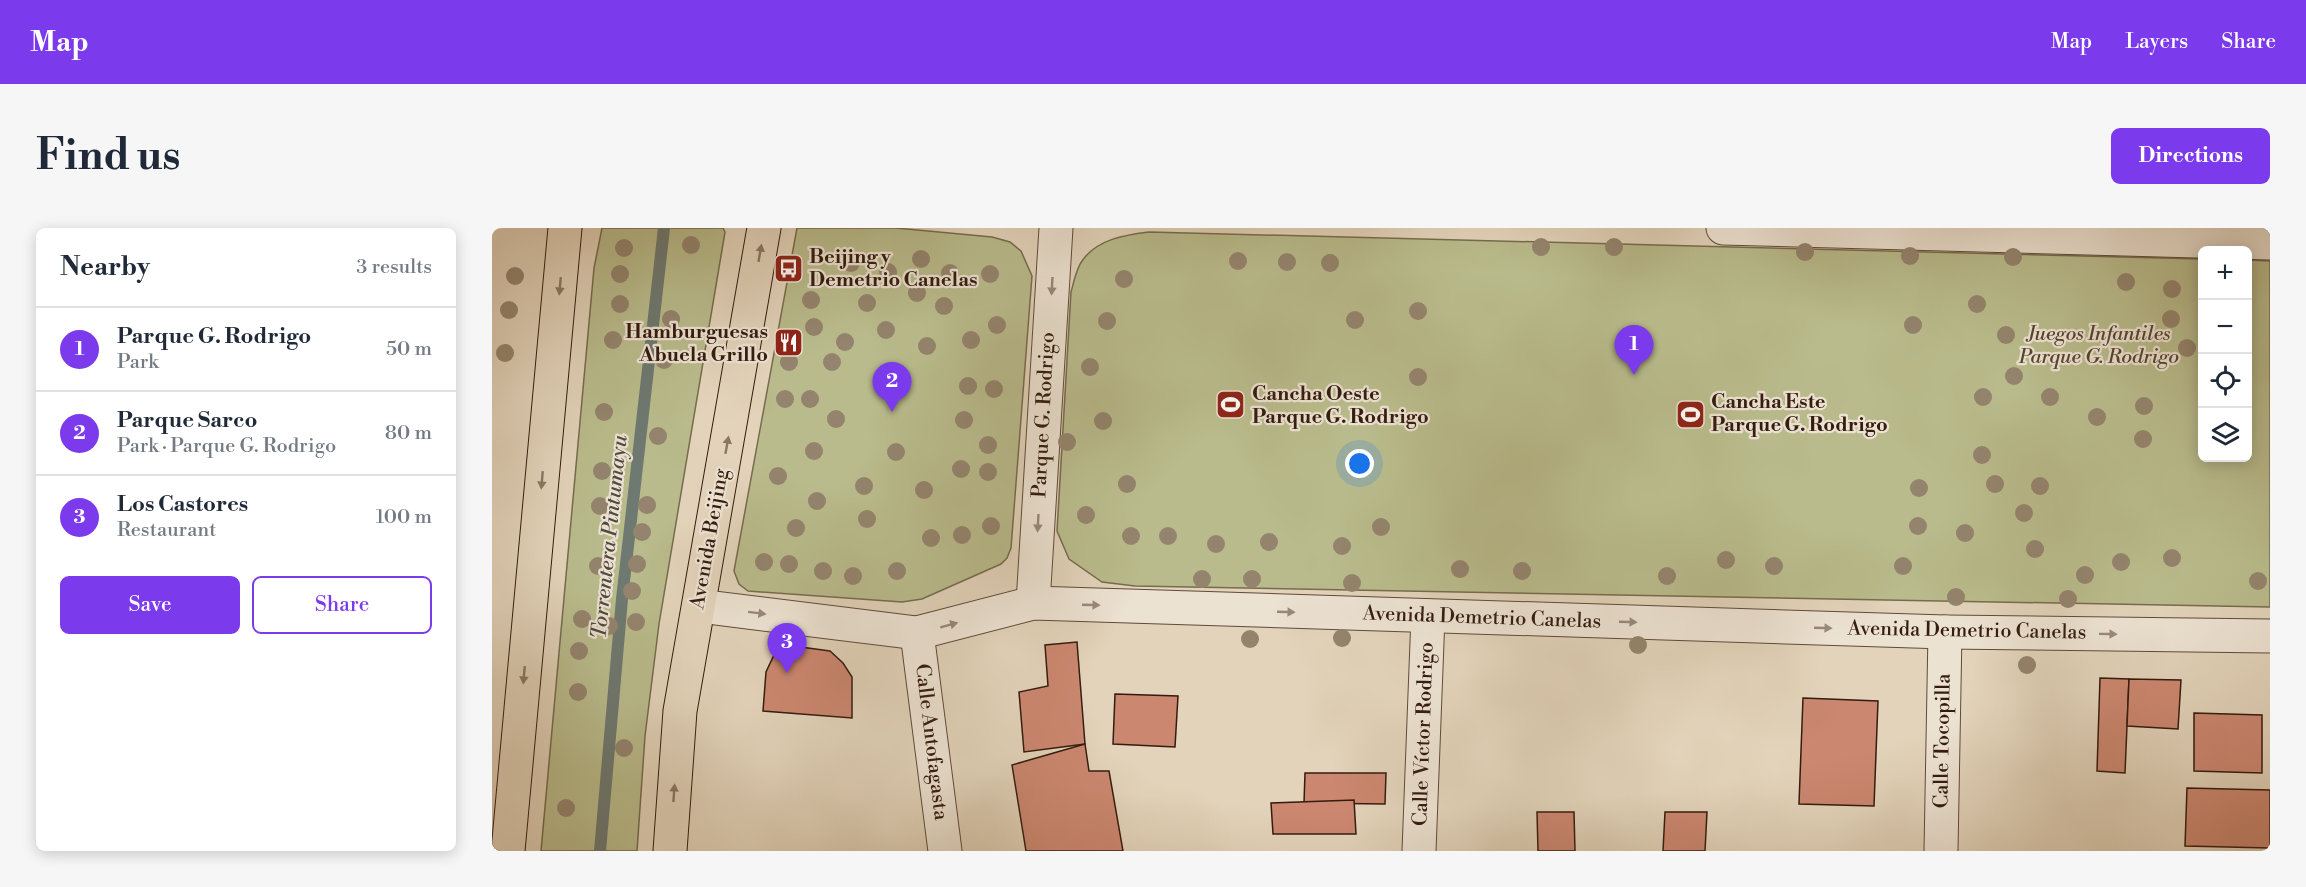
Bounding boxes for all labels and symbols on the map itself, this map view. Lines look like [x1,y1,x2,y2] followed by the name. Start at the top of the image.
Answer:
[755,243,764,262] one-way arrow
[809,245,978,293] place label: Beijing y Demetrio Canelas
[772,253,804,285] bus stop icon: Beijing y Demetrio Canelas
[555,277,565,296] one-way arrow
[1048,277,1057,296] one-way arrow
[625,320,768,368] place label: Hamburguesas Abuela Grillo
[2018,322,2179,370] park label: Juegos Infantiles Parque G. Rodrigo
[1614,326,1654,375] pin: 1
[773,327,805,359] restaurant icon: Hamburguesas Abuela Grillo
[1027,331,1061,499] street label: Parque G. Rodrigo
[872,362,912,412] pin: 2
[1252,382,1429,430] place label: Cancha Oeste Parque G. Rodrigo
[1215,389,1247,421] sports icon: Cancha Oeste Parque G. Rodrigo
[1711,390,1888,438] place label: Cancha Este Parque G. Rodrigo
[1674,398,1706,430] sports icon: Cancha Este Parque G. Rodrigo
[586,434,634,640] water label: Torrentera Pintumayu
[723,436,732,455] one-way arrow
[1345,449,1374,478] your location
[685,466,735,612] street label: Avenida Beijing
[537,471,547,490] one-way arrow
[1033,513,1042,532] one-way arrow
[1082,600,1101,609] one-way arrow
[1361,601,1602,635] street label: Avenida Demetrio Canelas
[1277,607,1296,616] one-way arrow
[747,608,766,618] one-way arrow
[1846,616,2087,646] street label: Avenida Demetrio Canelas
[1619,618,1638,627] one-way arrow
[940,619,959,629] one-way arrow
[1814,623,1833,633] one-way arrow
[768,624,806,673] pin: 3
[2099,629,2118,639] one-way arrow
[1408,642,1440,826] street label: Calle Víctor Rodrigo
[909,662,953,823] street label: Calle Antofagasta
[519,665,529,684] one-way arrow
[1929,672,1957,809] street label: Calle Tocopilla
[669,783,679,802] one-way arrow

